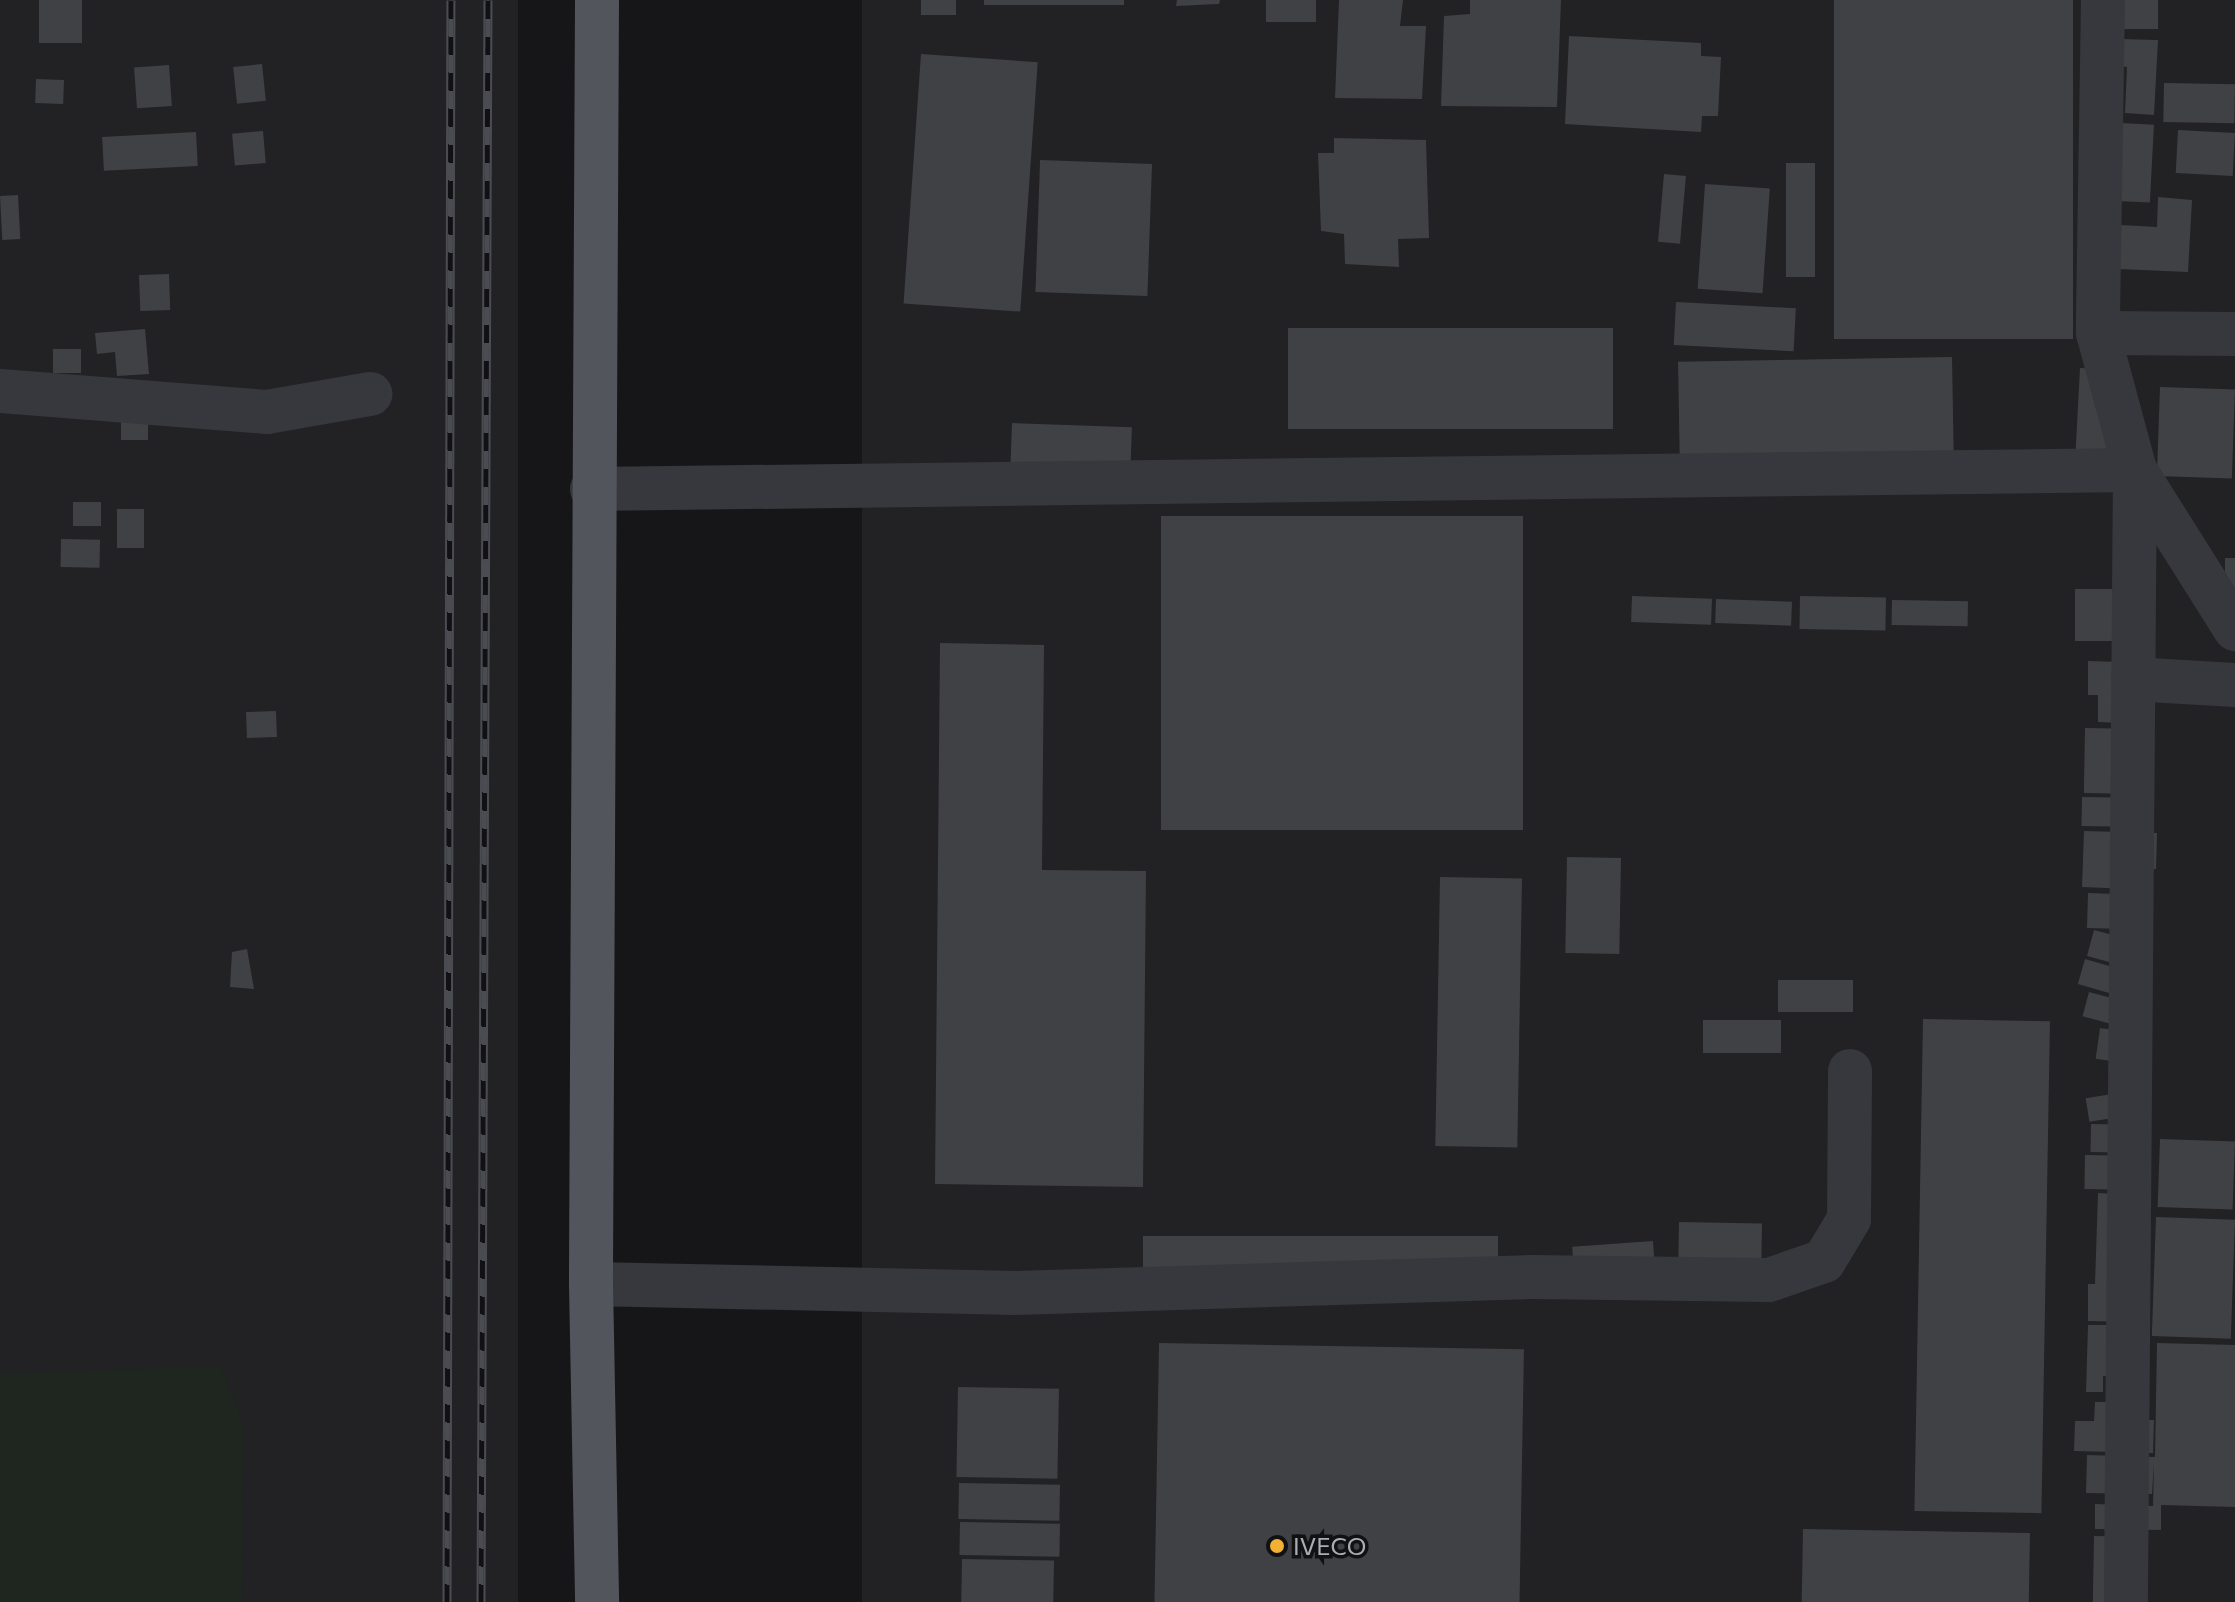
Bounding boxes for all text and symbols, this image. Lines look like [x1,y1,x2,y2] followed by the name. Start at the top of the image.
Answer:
[1293,1532,1366,1560] place label: IVECO
[1268,1537,1286,1555] marker: IVECO

